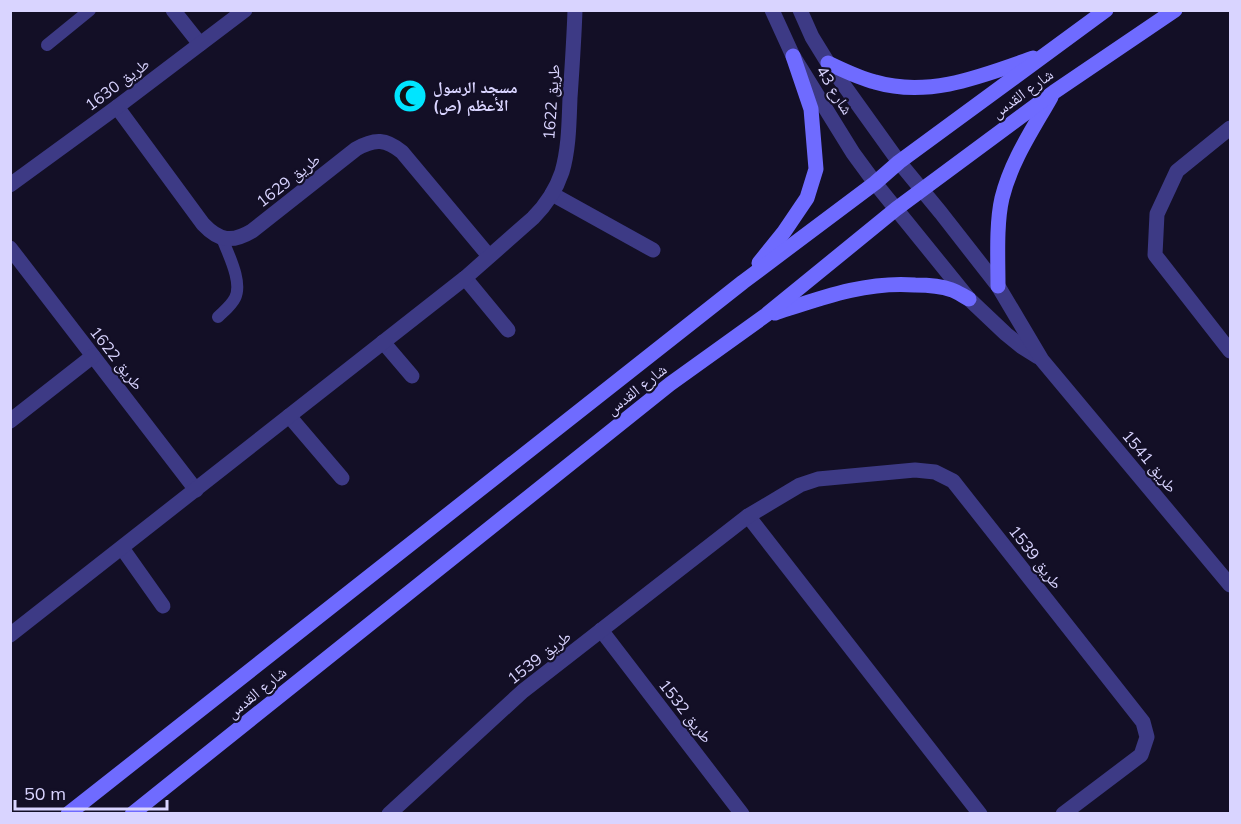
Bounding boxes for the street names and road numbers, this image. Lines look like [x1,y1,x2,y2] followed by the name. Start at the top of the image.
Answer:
[81,53,154,115] street label: طريق 1630
[811,62,858,119] street label: شارع 43
[538,64,565,140] street label: طريق 1622
[987,64,1058,123] street label: شارع القدس
[252,149,324,212] street label: طريق 1629
[85,322,148,394] street label: طريق 1622
[602,359,671,420] street label: شارع القدس
[1117,426,1182,497] street label: طريق 1541
[1004,521,1067,593] street label: طريق 1539
[503,626,575,689] street label: طريق 1539
[222,662,291,723] street label: شارع القدس
[654,675,717,747] street label: طريق 1532

